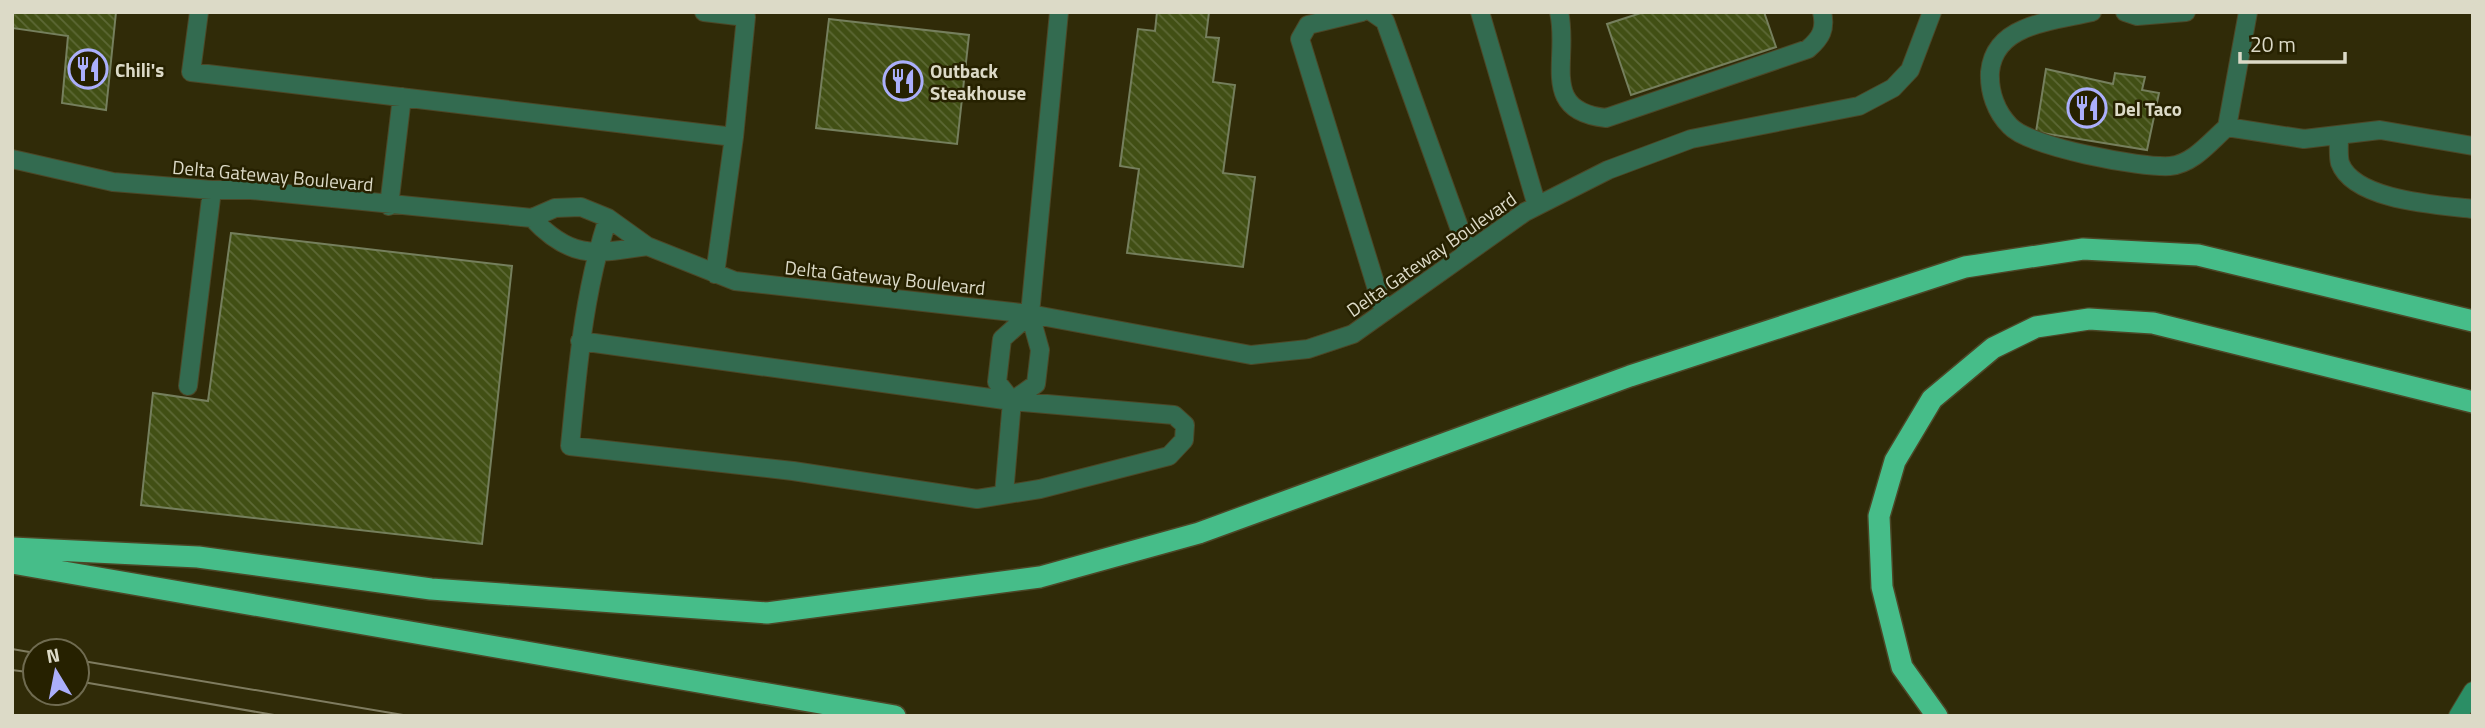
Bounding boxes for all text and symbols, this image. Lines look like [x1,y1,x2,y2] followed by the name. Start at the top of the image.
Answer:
[2240,21,2345,65] scale bar
[2250,28,2296,60] text: 20 m
[67,48,109,90] restaurant icon: Chili's
[115,55,164,84] place label: Chili's
[930,56,1026,107] place label: Outback Steakhouse
[882,60,924,102] restaurant icon: Outback Steakhouse
[2066,87,2108,129] restaurant icon: Del Taco
[2114,94,2182,123] place label: Del Taco
[171,152,375,198] street label: Delta Gateway Boulevard
[1340,184,1522,324] street label: Delta Gateway Boulevard
[783,252,987,302] street label: Delta Gateway Boulevard
[21,637,91,707] north arrow
[44,639,62,670] text: N

